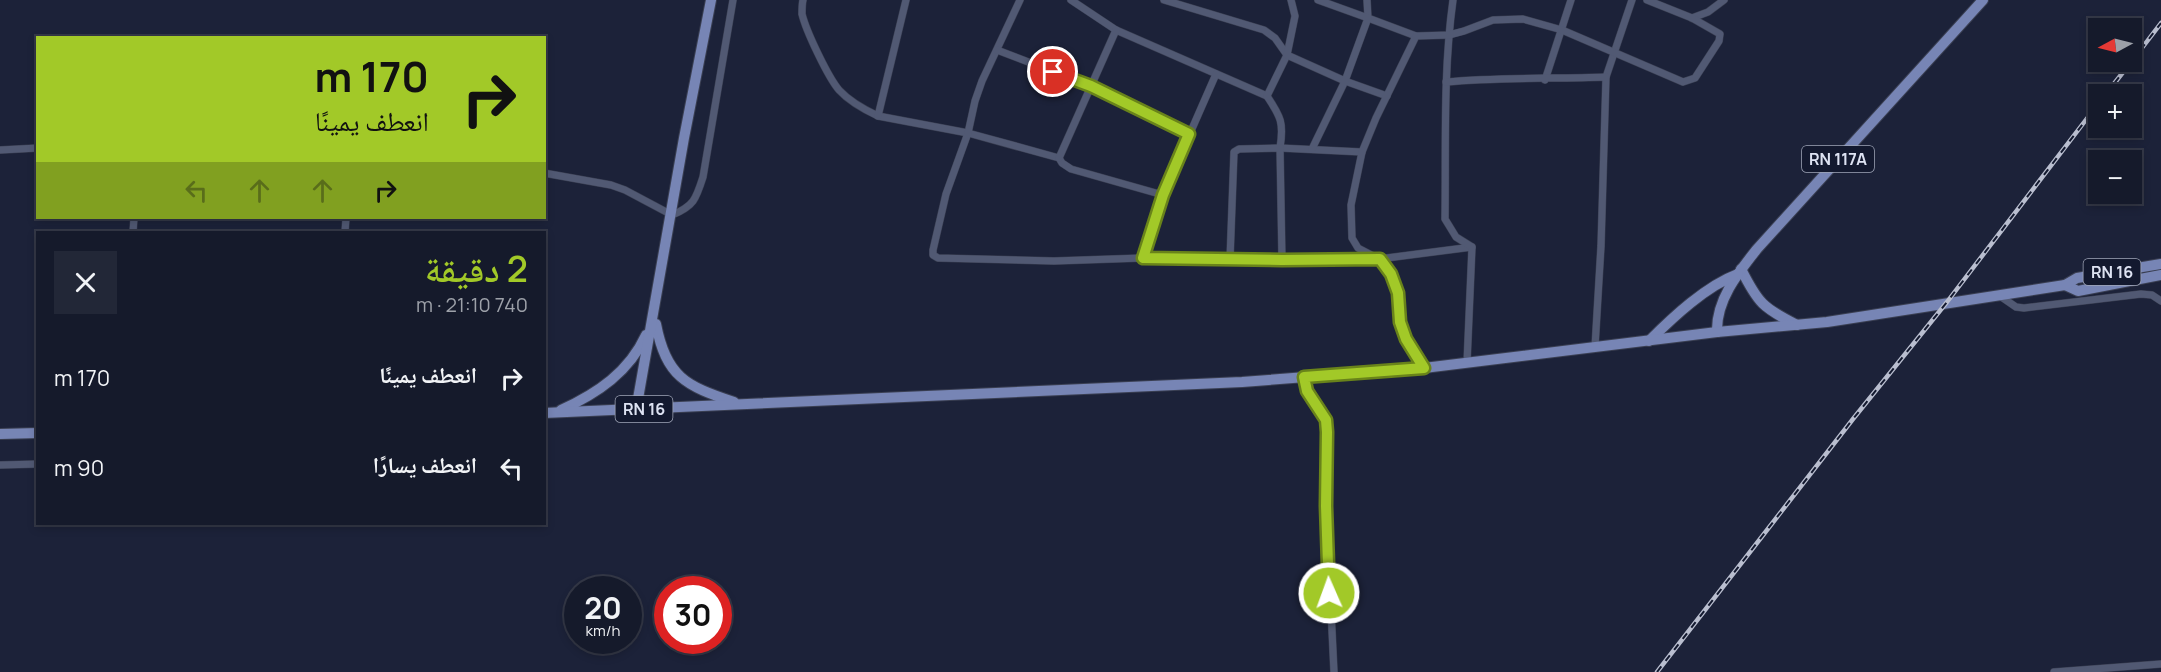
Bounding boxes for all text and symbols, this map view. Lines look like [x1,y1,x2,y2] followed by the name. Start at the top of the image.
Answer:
[2088,18,2142,72] north arrow
[2088,18,2142,204] map controls
[1027,46,1078,97] pin
[314,47,429,105] text: 170 m
[1036,55,1069,88] icon: arrive
[450,60,528,138] icon: right
[2088,84,2142,138] button: +
[315,102,429,139] text: انعطف يمينًا
[1802,146,1874,172] road number: RN 117A
[2088,150,2142,204] button: −
[180,174,213,207] icon: left
[243,174,276,207] icon: ahead
[306,174,339,207] icon: ahead
[369,174,402,207] icon: right
[425,244,528,293] text: 2 دقيقة
[54,251,117,314] button: close
[2084,259,2140,285] road number: RN 16
[416,291,528,318] text: 740 m · 21:10
[379,360,477,390] text: انعطف يمينًا
[495,362,528,395] icon: right
[54,363,110,393] text: 170 m
[616,396,672,422] road number: RN 16
[373,450,477,480] text: انعطف يسارًا
[495,452,528,485] icon: left
[54,453,104,483] text: 90 m
[1297,561,1361,625] position arrow
[654,576,732,654] speed limit sign: 30
[584,587,622,628] text: 20
[586,620,620,641] text: km/h

